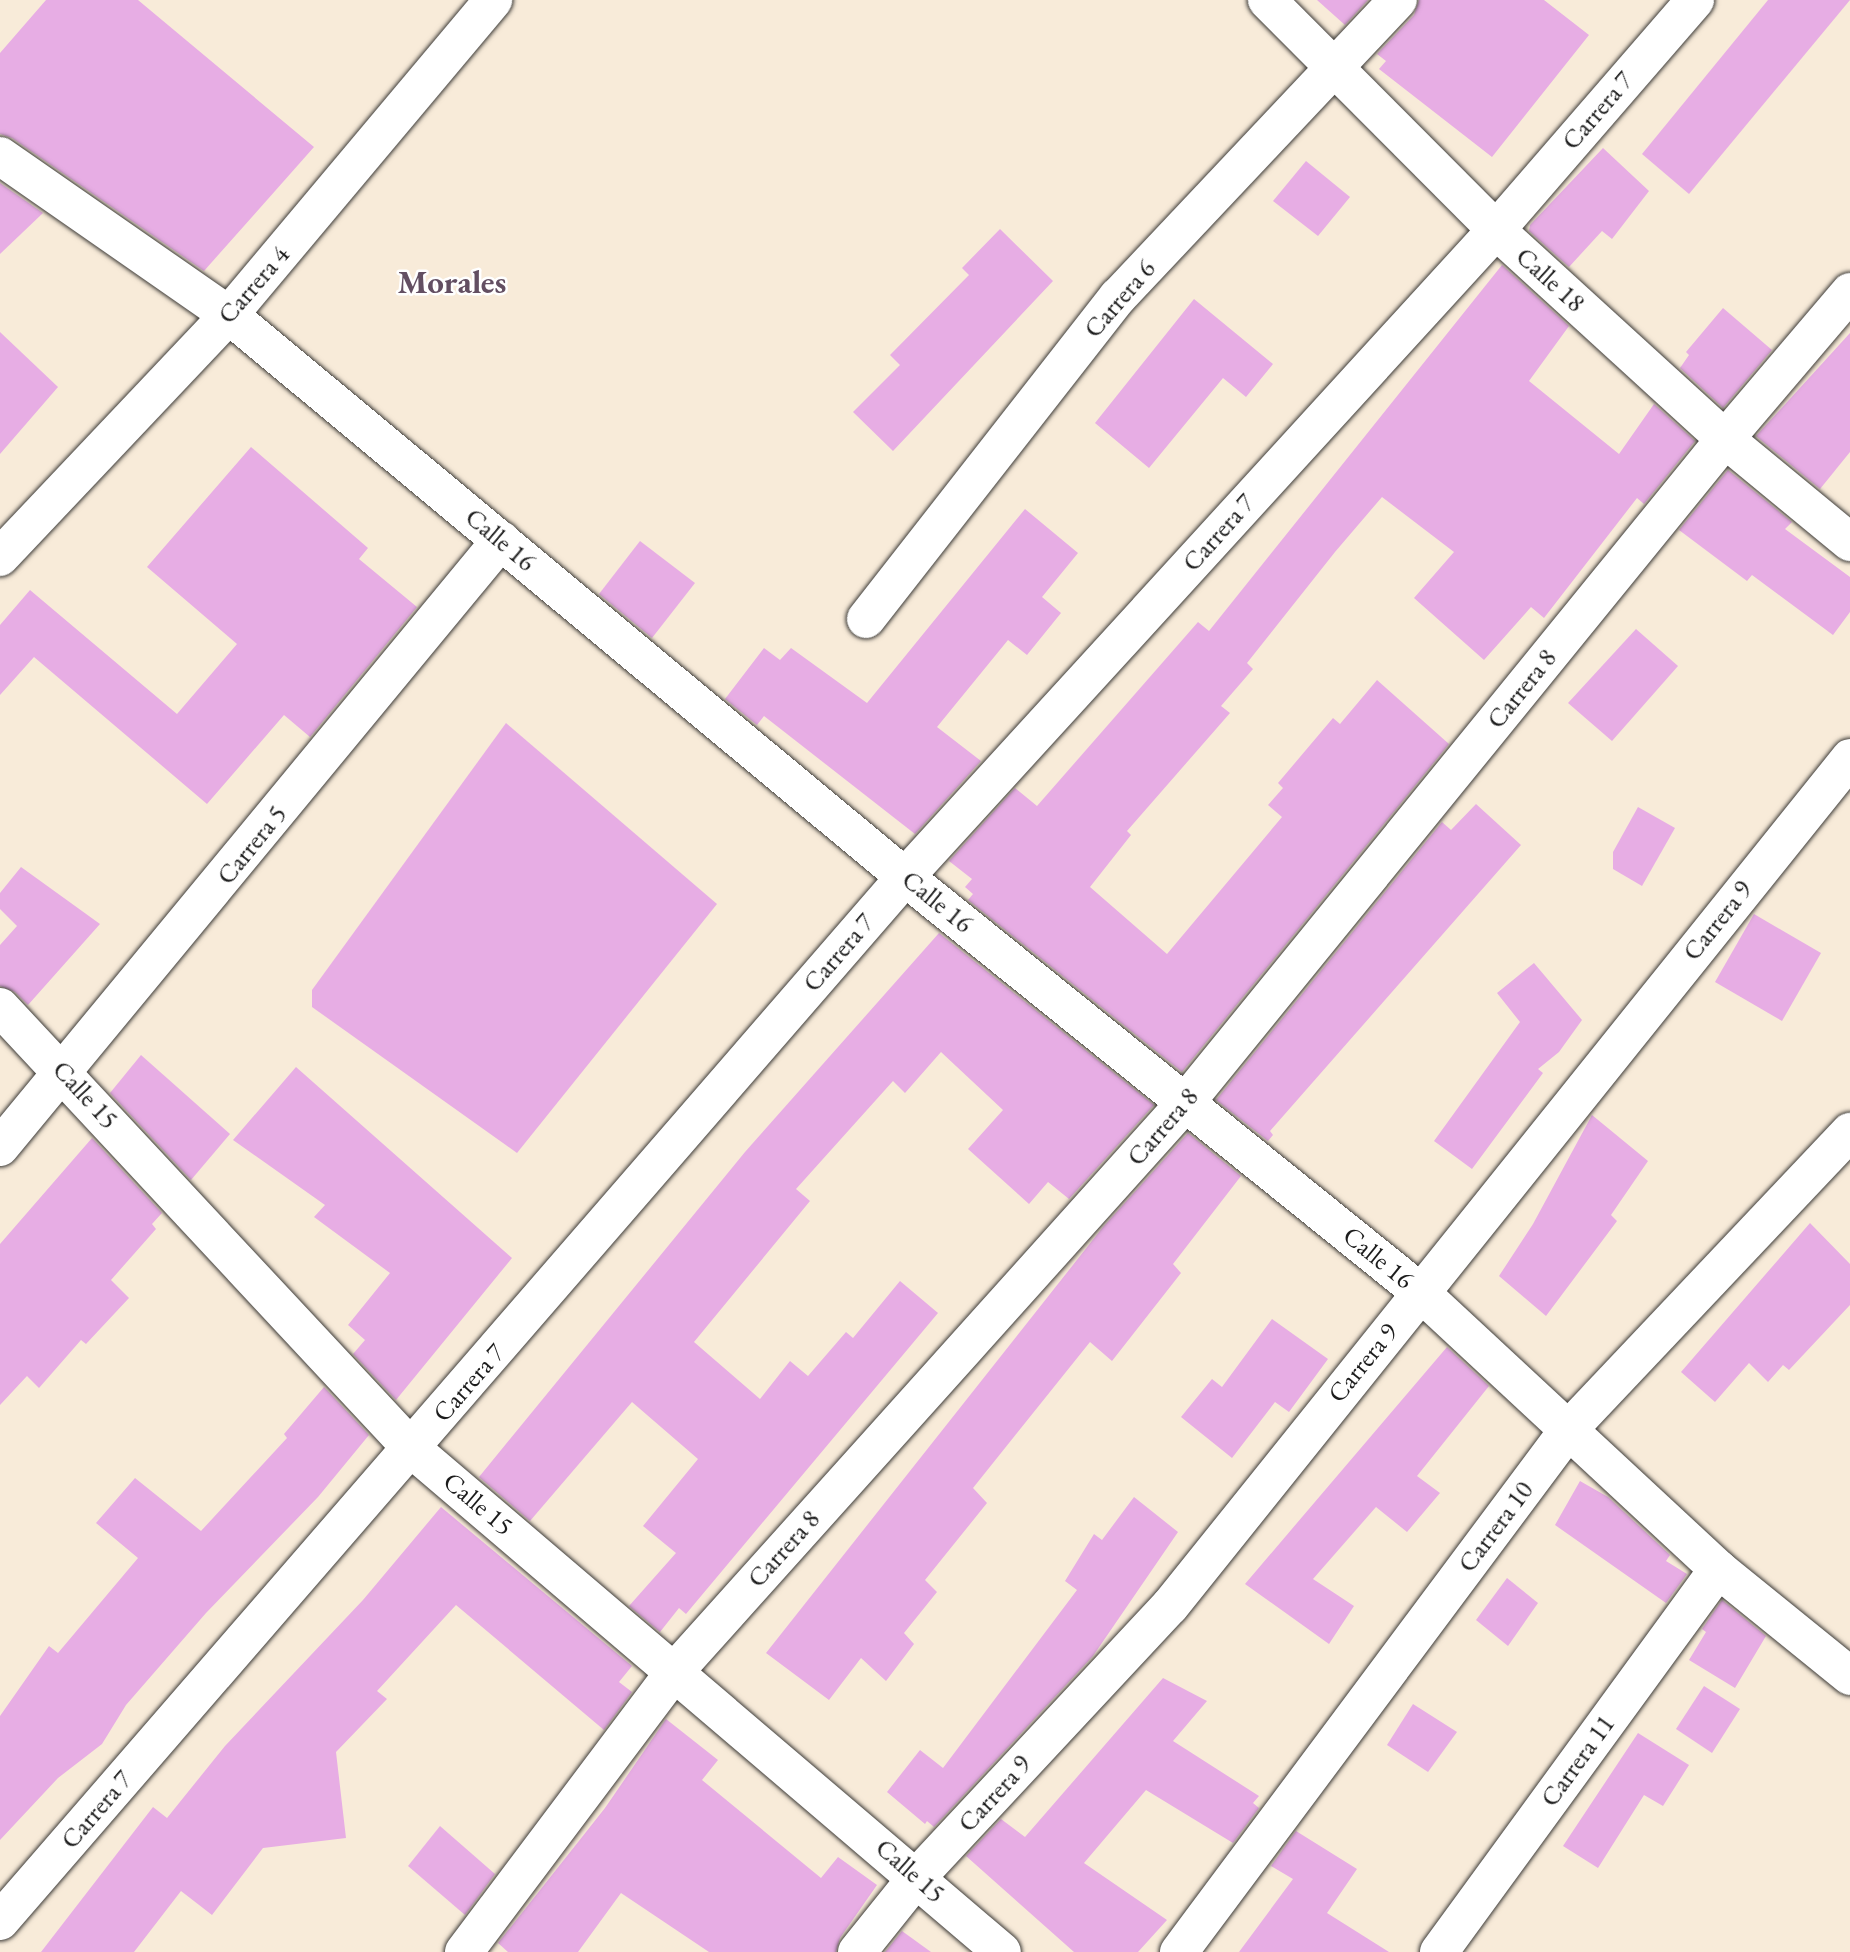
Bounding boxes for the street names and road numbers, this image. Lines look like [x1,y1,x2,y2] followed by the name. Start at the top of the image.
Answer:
[1556,66,1640,156] street label: Carrera 7
[212,240,296,330] street label: Carrera 4
[1509,241,1591,319] street label: Calle 18
[1078,254,1162,344] street label: Carrera 6
[1176,488,1262,578] street label: Carrera 7
[459,502,541,578] street label: Calle 16
[1481,643,1563,735] street label: Carrera 8
[211,799,293,891] street label: Carrera 5
[895,864,979,940] street label: Calle 16
[1677,875,1759,967] street label: Carrera 9
[797,908,881,998] street label: Carrera 7
[46,1055,124,1135] street label: Calle 15
[1121,1082,1205,1172] street label: Carrera 8
[1336,1220,1420,1296] street label: Calle 16
[1322,1317,1404,1409] street label: Carrera 9
[427,1338,511,1428] street label: Carrera 7
[437,1466,519,1542] street label: Calle 15
[1452,1475,1540,1579] street label: Carrera 10
[741,1504,827,1594] street label: Carrera 8
[1534,1709,1622,1813] street label: Carrera 11
[952,1749,1038,1839] street label: Carrera 9
[55,1765,139,1855] street label: Carrera 7
[869,1832,951,1910] street label: Calle 15

